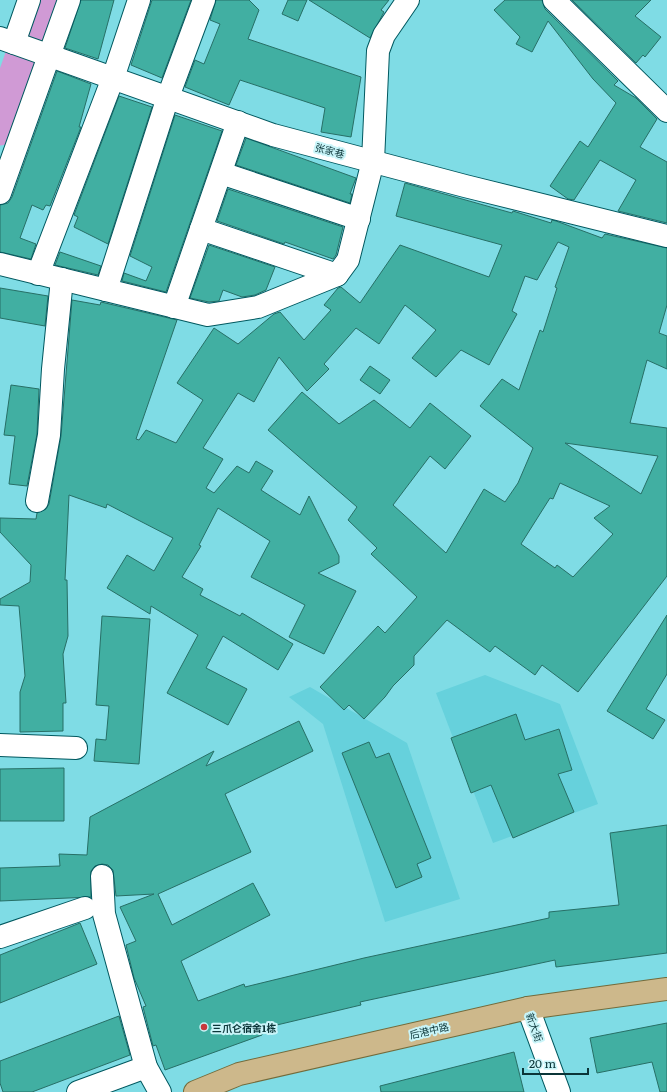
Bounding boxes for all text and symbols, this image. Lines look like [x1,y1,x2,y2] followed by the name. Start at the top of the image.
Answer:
[314,139,346,161] street label: 张家巷
[523,1010,547,1044] street label: 新大街
[408,1018,450,1042] street label: 后港中路
[212,1020,276,1035] place label: 三爪仑宿舍1栋
[199,1022,209,1032] marker: 三爪仑宿舍1栋
[523,1050,588,1076] scale bar
[529,1054,556,1072] text: 20 m

